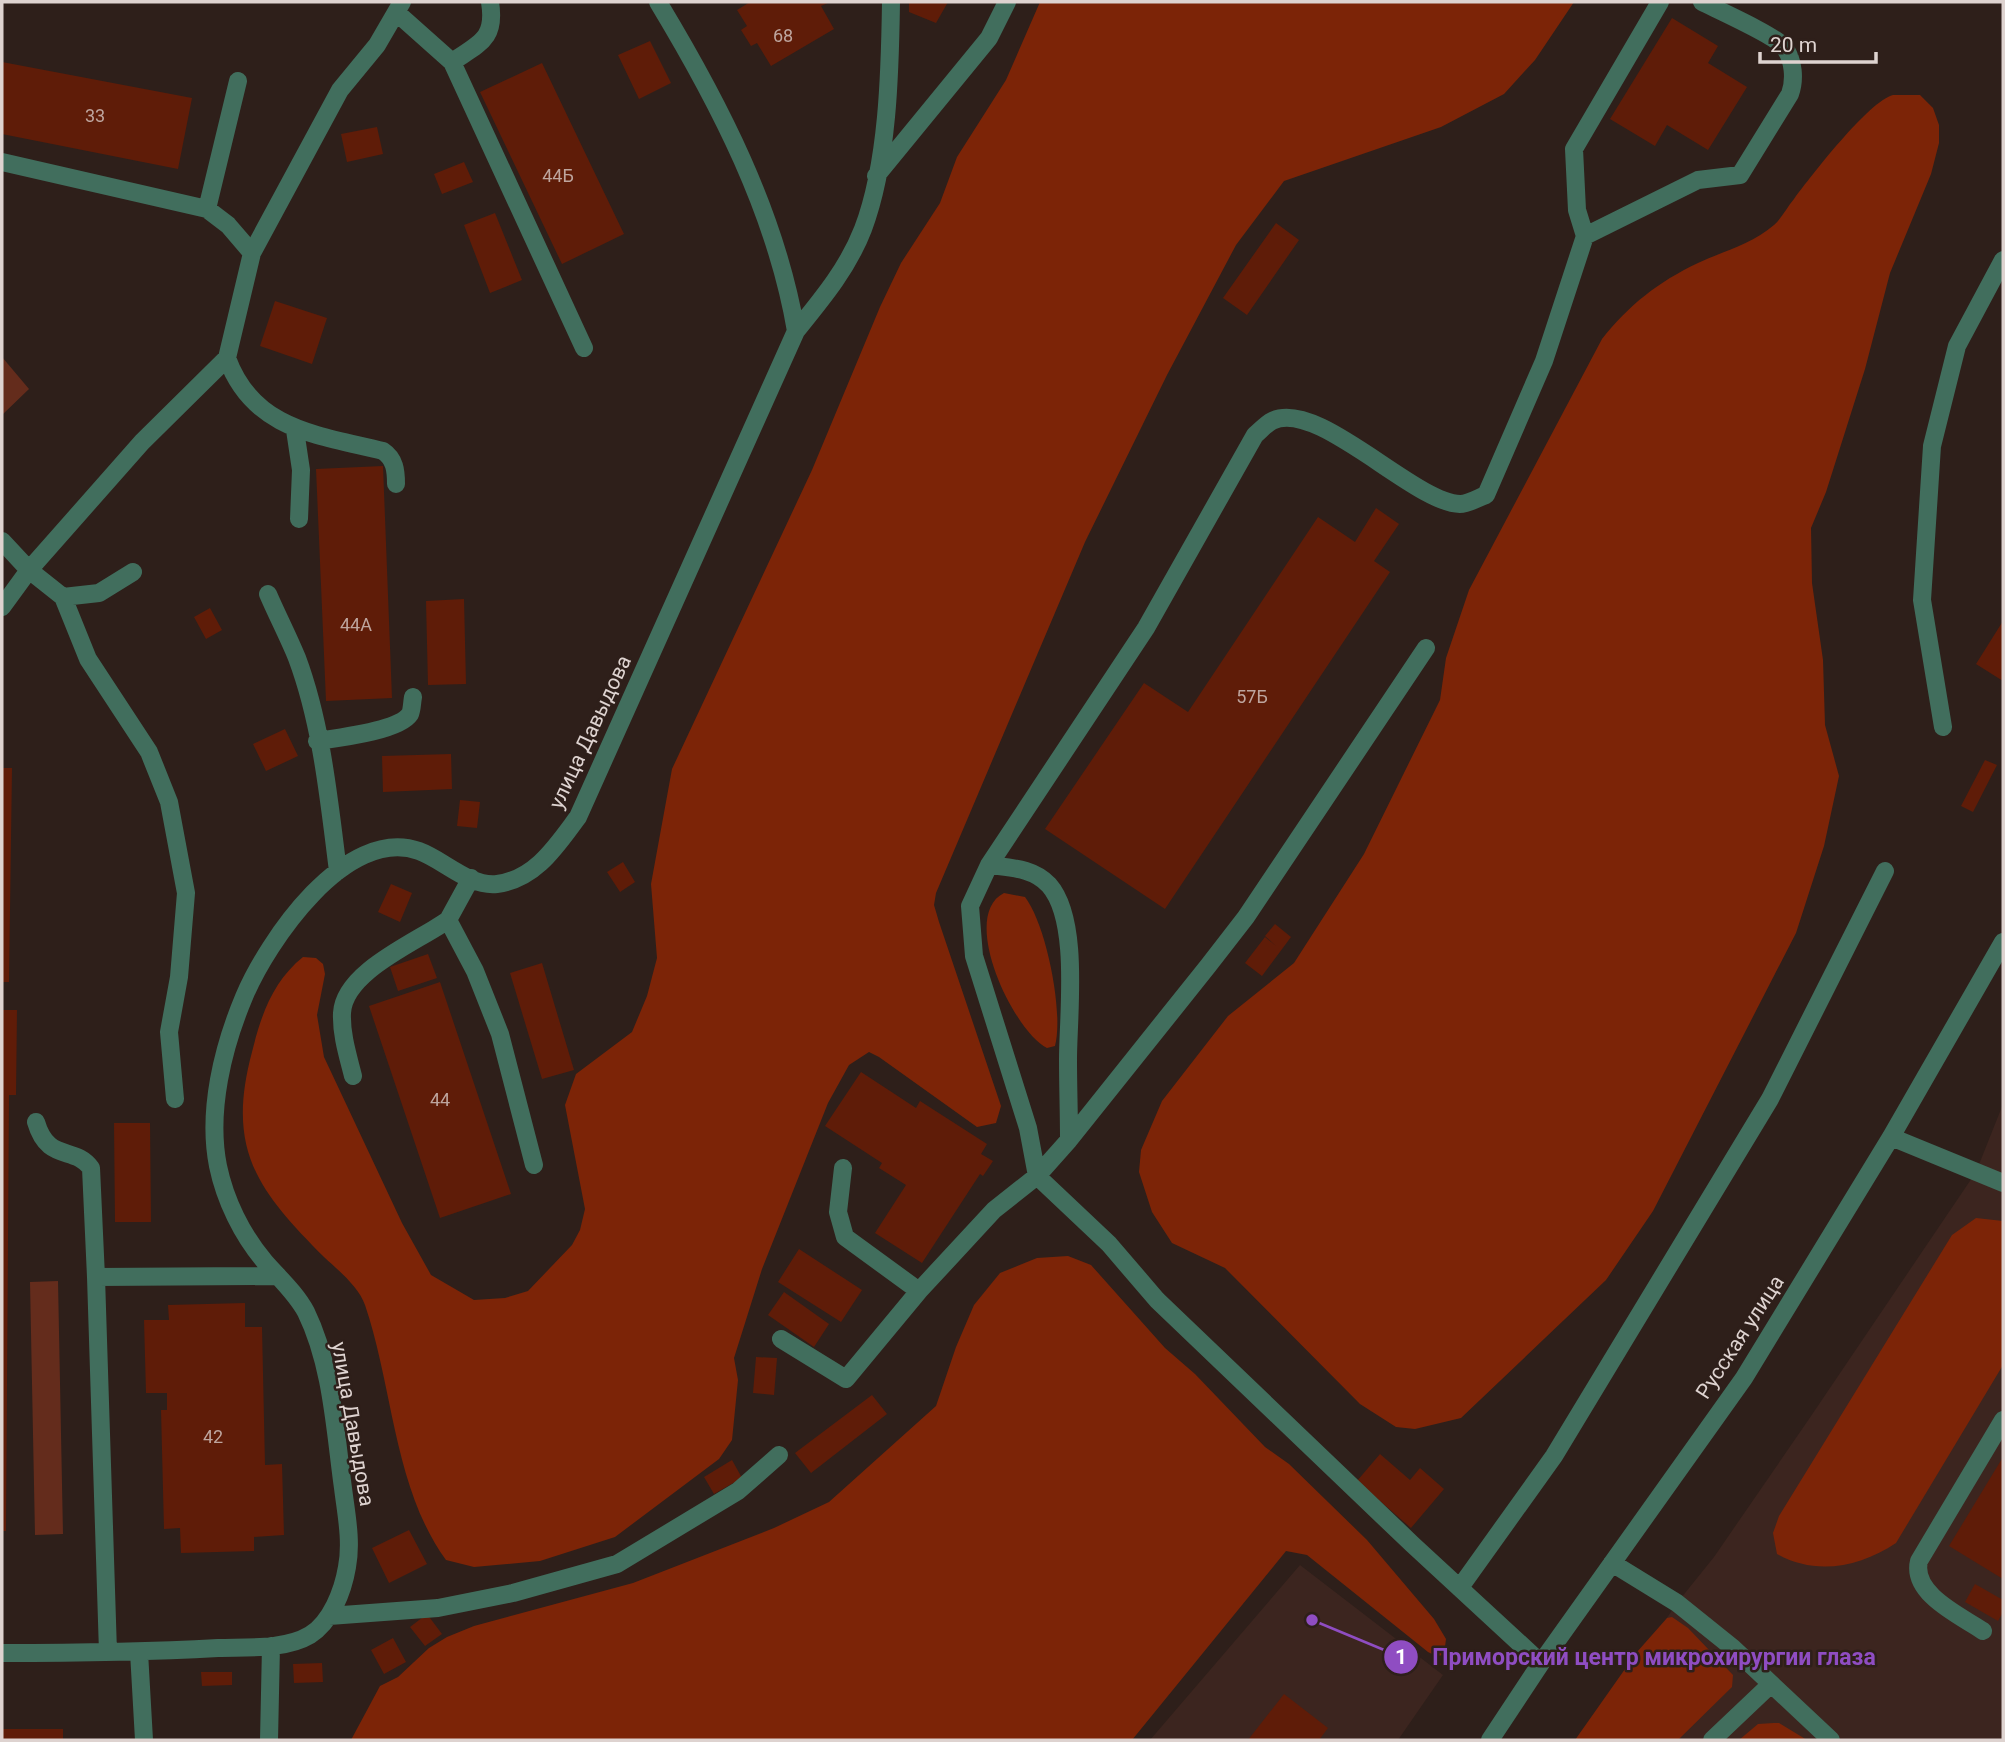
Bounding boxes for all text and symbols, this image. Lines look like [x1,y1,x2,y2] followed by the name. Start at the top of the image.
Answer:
[1760,21,1876,65] scale bar
[773,25,793,46] house number: 68
[1770,33,1817,57] text: 20 m
[85,105,105,126] house number: 33
[542,165,574,186] house number: 44Б
[340,614,372,635] house number: 44А
[544,651,636,813] street label: улица Давыдова
[1236,686,1268,707] house number: 57Б
[430,1089,450,1110] house number: 44
[1691,1271,1789,1403] street label: Русская улица
[327,1340,379,1508] street label: улица Давыдова
[203,1426,223,1447] house number: 42
[1384,1635,1890,1679] callout: Приморский центр микрохирургии глаза
[1432,1644,1876,1671] text: Приморский центр микрохирургии глаза
[1395,1645,1407,1669] text: 1

